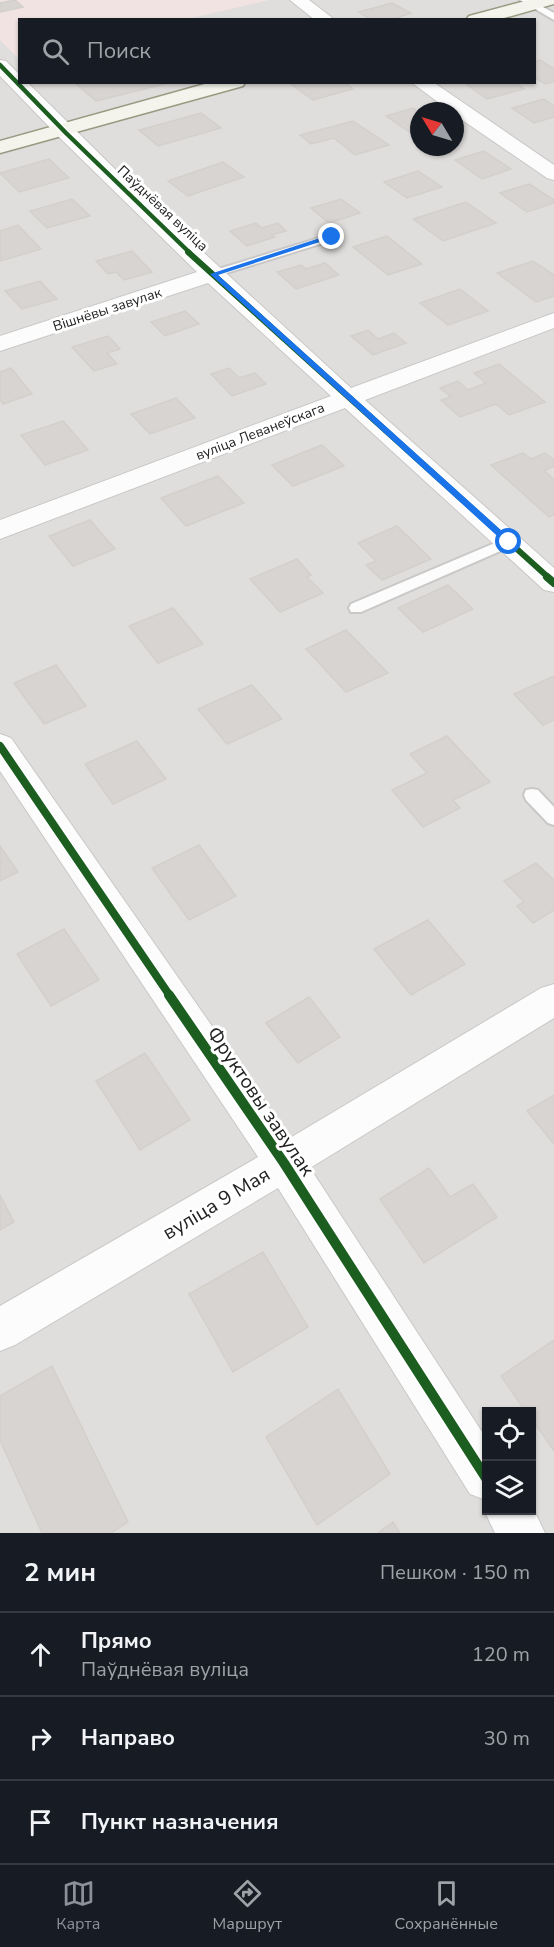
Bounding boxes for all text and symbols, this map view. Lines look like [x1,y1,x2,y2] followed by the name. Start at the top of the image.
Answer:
[18,18,536,84] search box
[39,35,72,68] icon: search
[87,36,151,66] text: Поиск
[410,102,464,156] north arrow
[113,161,212,255] street label: Паўднёвая вуліца
[318,223,344,249] route end
[50,283,165,336] street label: Вішнёвы завулак
[193,398,327,465] street label: вуліца Леванеўскага
[495,528,521,554] route start
[201,1021,321,1182] street label: Фруктовы завулак
[158,1161,275,1246] street label: вуліца 9 Мая
[482,1407,536,1515] map controls
[482,1407,536,1461] button: locate
[482,1461,536,1515] button: layers
[24,1555,96,1590] text: 2 мин
[380,1559,530,1586] text: Пешком · 150 m
[81,1626,152,1656] text: Прямо
[24,1638,57,1671] icon: ahead
[472,1641,530,1668] text: 120 m
[81,1656,249,1683] text: Паўднёвая вуліца
[24,1722,57,1755] icon: right
[81,1723,175,1753] text: Направо
[484,1725,530,1752] text: 30 m
[24,1806,57,1839] icon: arrive
[81,1807,279,1837] text: Пункт назначения
[56,1877,100,1935] tab: Карта
[213,1877,282,1935] tab: Маршрут
[394,1877,498,1935] tab: Сохранённые

